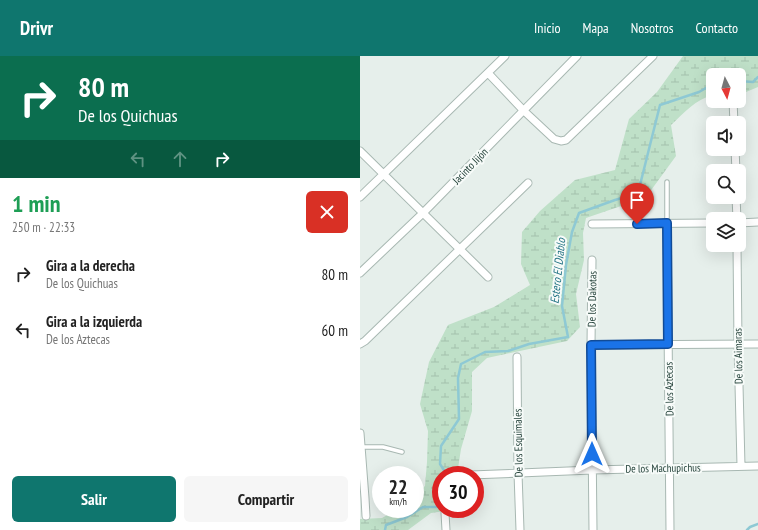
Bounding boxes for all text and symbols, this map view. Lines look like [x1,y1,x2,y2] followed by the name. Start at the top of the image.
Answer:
[20,16,53,40] text: Drivr
[534,19,561,37] text: Inicio
[583,19,609,37] text: Mapa
[631,19,674,37] text: Nosotros
[696,19,738,37] text: Contacto
[78,68,129,105] text: 80 m
[706,68,746,108] north arrow
[706,68,746,252] map controls
[12,72,64,124] icon: right
[78,104,178,127] text: De los Quichuas
[706,116,746,156] button: sound
[449,145,491,188] street label: Jacinto Jijón
[127,148,149,170] icon: left
[169,148,191,170] icon: ahead
[211,148,233,170] icon: right
[706,164,746,204] button: search
[620,183,654,224] pin
[12,188,60,219] text: 1 min
[626,189,648,211] icon: arrive
[306,191,348,233] button: close
[706,212,746,252] button: layers
[12,219,75,236] text: 250 m · 22:33
[547,237,568,304] water label: Estero El Diablo
[46,256,135,275] text: Gira a la derecha
[12,263,34,285] icon: right
[322,265,348,284] text: 80 m
[585,270,599,327] street label: De los Dakotas
[46,275,118,292] text: De los Quichuas
[46,312,142,331] text: Gira a la izquierda
[12,319,34,341] icon: left
[322,321,348,340] text: 60 m
[731,328,745,384] street label: De los Aimaras
[46,331,110,348] text: De los Aztecas
[662,362,676,416] street label: De los Aztecas
[510,408,526,477] street label: De los Esquimales
[571,433,613,475] position arrow
[625,460,701,476] street label: De los Machupichus
[432,466,484,518] speed limit sign: 30
[388,474,408,500] text: 22
[12,476,176,522] button: Salir
[184,476,348,522] button: Compartir
[389,495,407,508] text: km/h

